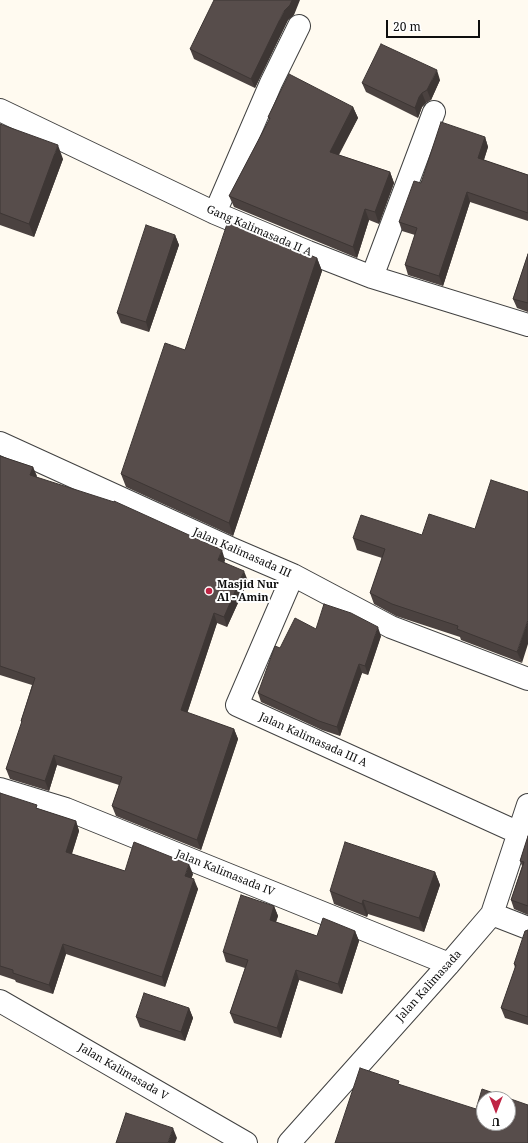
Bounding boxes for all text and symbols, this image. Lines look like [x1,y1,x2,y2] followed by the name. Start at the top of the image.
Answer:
[388,12,482,38] scale bar
[393,18,421,35] text: 20 m
[204,203,314,259] street label: Gang Kalimasada II A
[191,525,293,581] street label: Jalan Kalimasada III
[217,578,279,604] place label: Masjid Nur Al - Amin
[204,586,214,596] marker: Masjid Nur Al - Amin
[257,710,369,770] street label: Jalan Kalimasada III A
[174,847,276,899] street label: Jalan Kalimasada IV
[394,948,464,1024] street label: Jalan Kalimasada
[76,1041,170,1103] street label: Jalan Kalimasada V
[476,1091,516,1131] north arrow
[492,1115,500,1130] text: U

